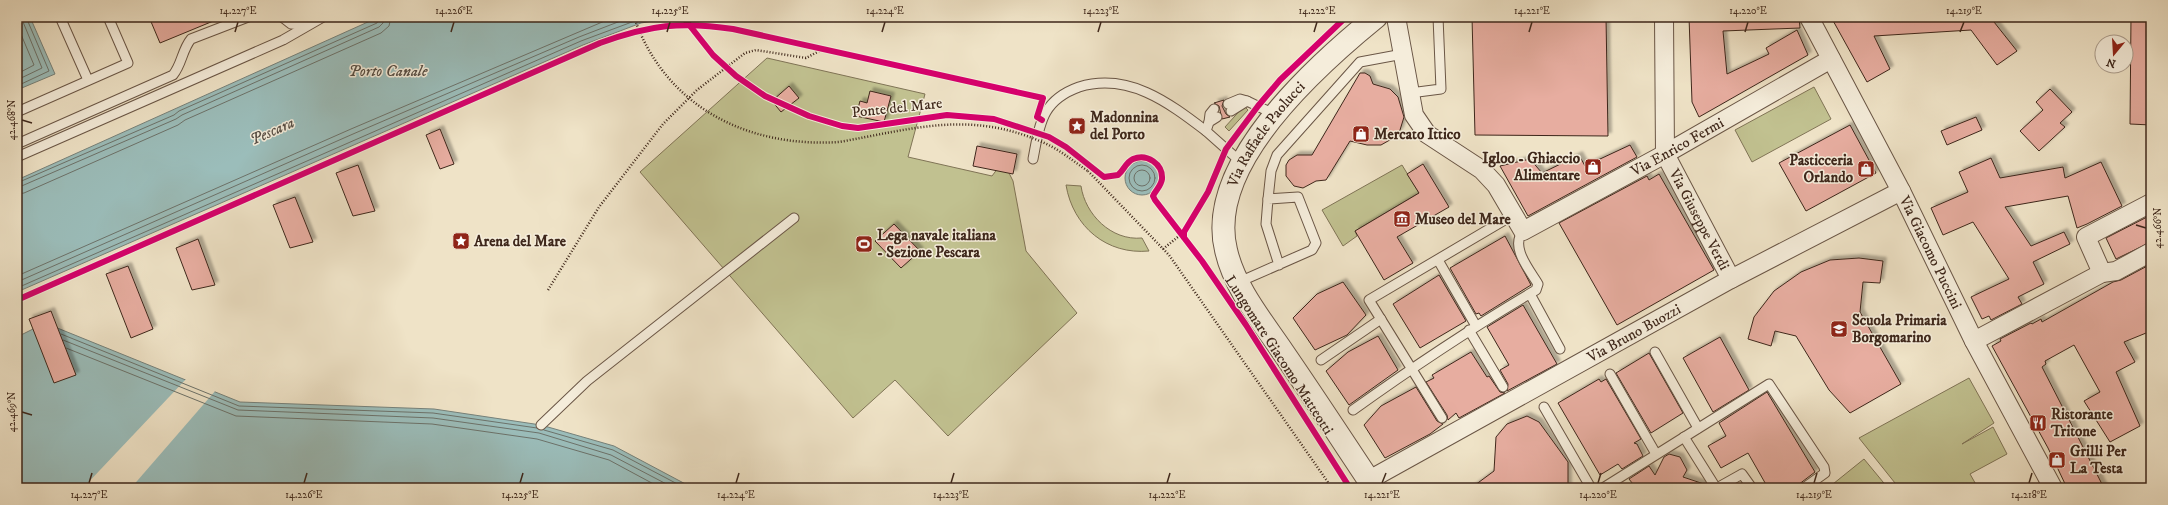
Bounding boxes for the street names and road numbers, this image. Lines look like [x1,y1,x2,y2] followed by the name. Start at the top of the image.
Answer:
[1222,77,1309,190] street label: Via Raffaele Paolucci
[851,94,943,122] street label: Ponte del Mare
[1627,113,1727,181] street label: Via Enrico Fermi
[1665,165,1734,274] street label: Via Giuseppe Verdi
[1895,192,1966,312] street label: Via Giacomo Puccini
[1220,272,1338,438] street label: Lungomare Giacomo Matteotti
[1583,299,1684,367] street label: Via Bruno Buozzi

